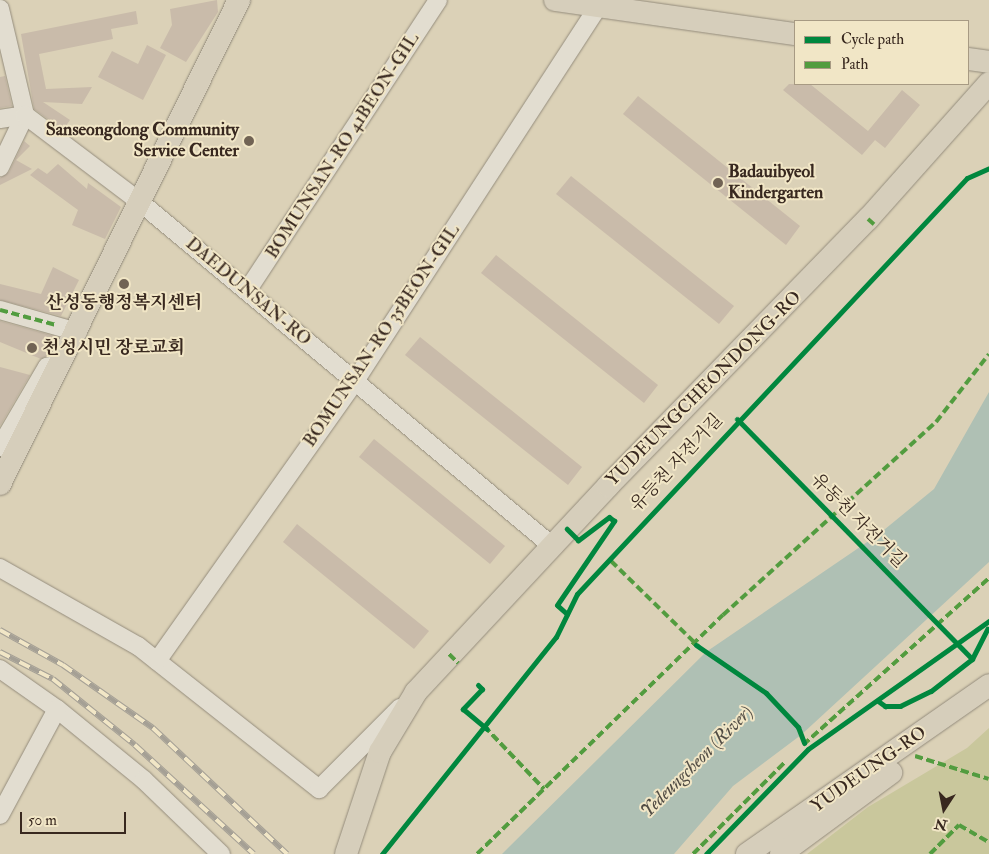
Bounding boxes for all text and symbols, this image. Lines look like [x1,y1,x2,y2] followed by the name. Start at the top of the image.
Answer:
[794,20,969,85] legend
[262,29,424,263] street label: BOMUNSAN-RO 41BEON-GIL
[841,30,904,49] text: Cycle path
[841,55,868,74] text: Path
[46,120,239,162] place label: Sanseongdong Community Service Center
[243,135,255,147] marker: Sanseongdong Community Service Center
[728,162,823,204] place label: Badauibyeol Kindergarten
[712,177,724,189] marker: Badauibyeol Kindergarten
[299,221,465,451] street label: BOMUNSAN-RO 35BEON-GIL
[181,233,315,351] street label: DAEDUNSAN-RO
[118,278,130,290] marker: 산성동행정복지센터
[602,287,806,491] street label: YUDEUNGCHEONDONG-RO
[46,292,202,314] place label: 산성동행정복지센터
[42,337,185,359] place label: 천성시민 장로교회
[26,342,38,354] marker: 천성시민 장로교회
[626,410,728,516] street label: 유등천 자전거길
[806,469,910,573] street label: 유동천 자전거길
[636,701,758,823] water label: Yedeungcheon (River)
[807,722,931,818] street label: YUDEUNG-RO
[919,784,969,834] north arrow
[22,802,129,834] scale bar
[28,811,57,830] text: 50 m
[933,815,949,834] text: N

